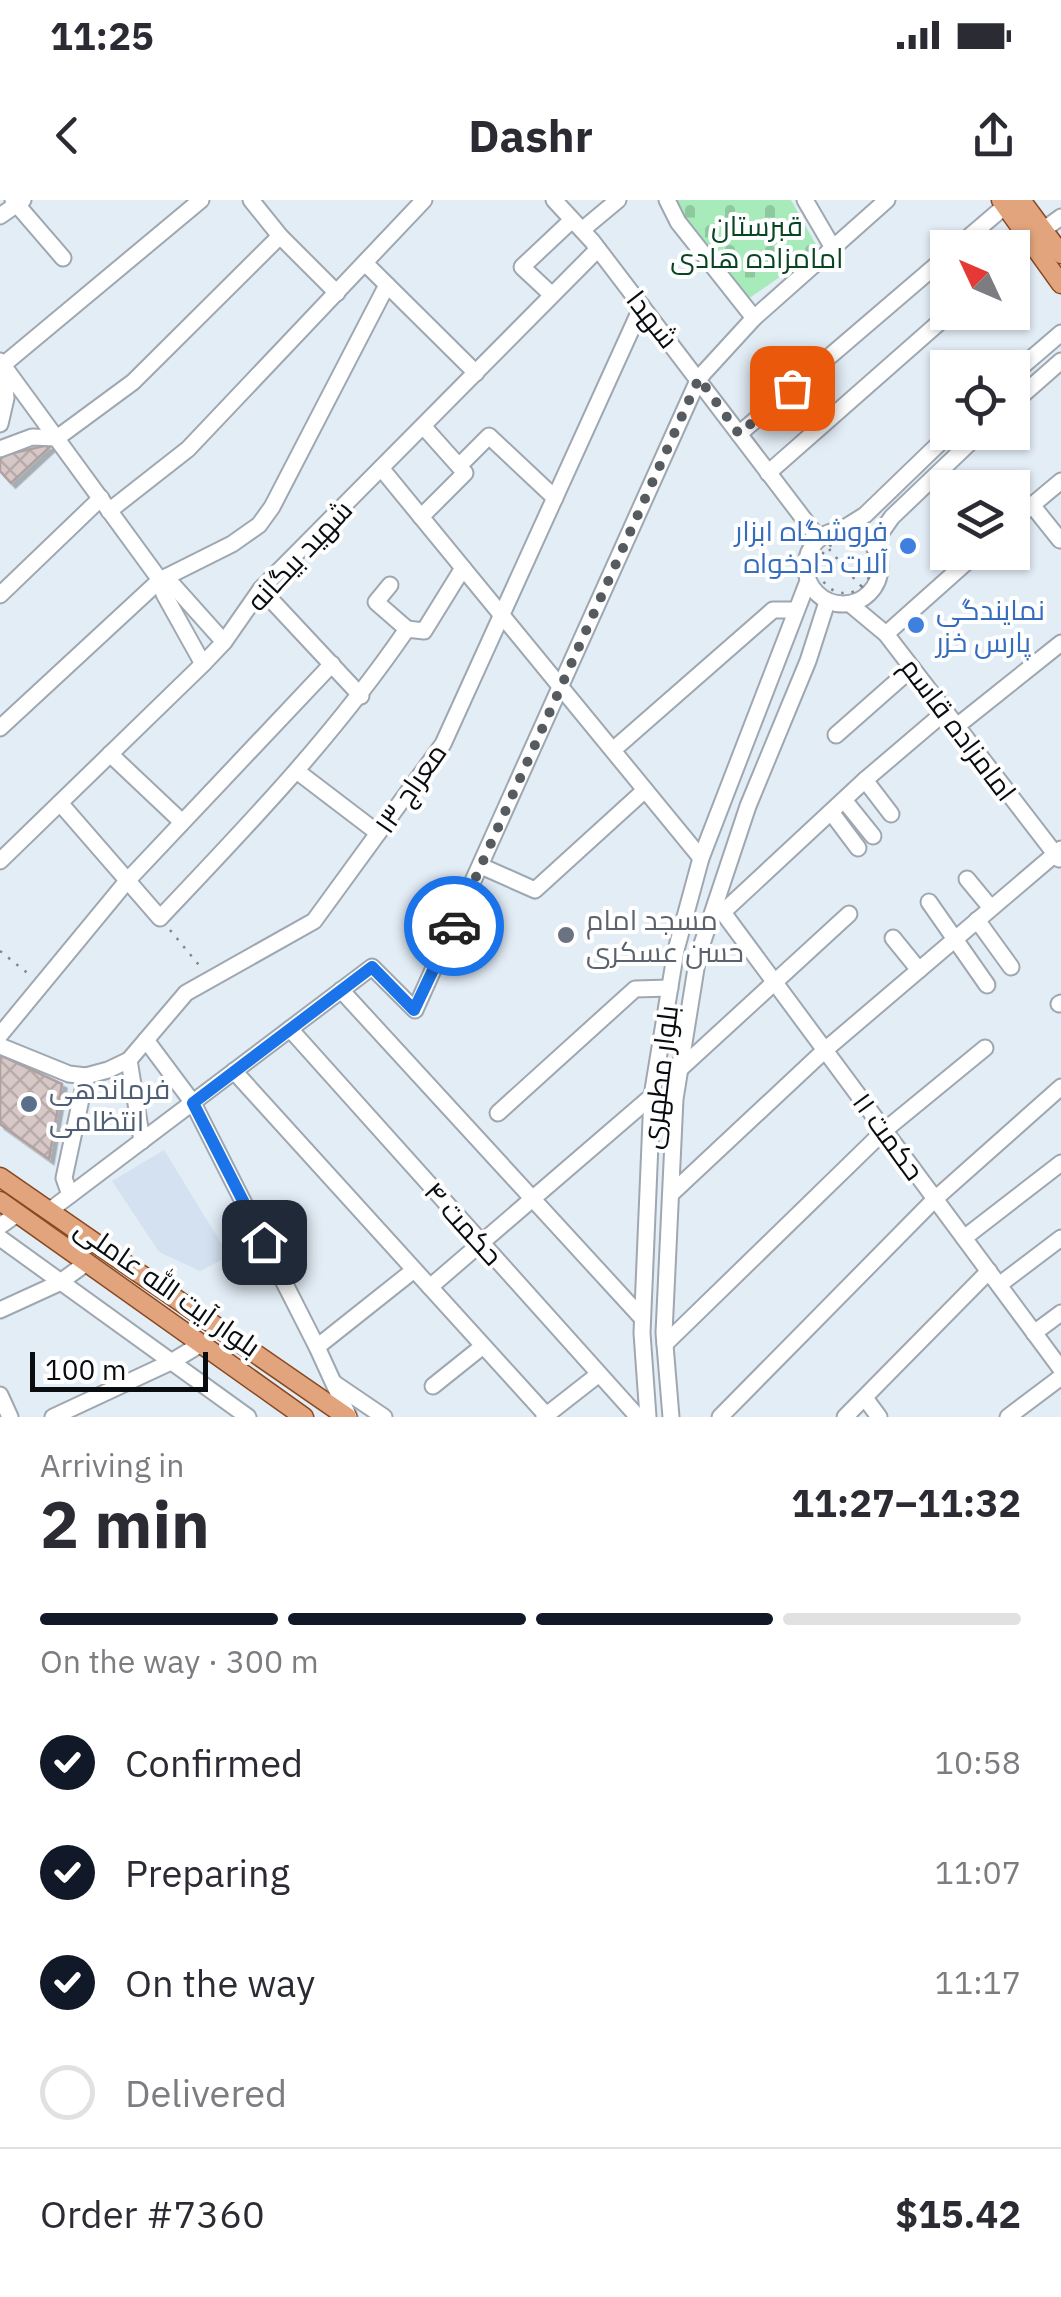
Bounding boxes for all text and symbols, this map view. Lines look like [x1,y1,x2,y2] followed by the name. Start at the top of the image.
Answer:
[50,11,154,60] text: 11:25
[468,106,593,164] text: Dashr
[40,108,95,163] icon: back
[966,108,1021,163] icon: share
[670,207,844,276] park label: قبرستان امامزاده هادی
[930,230,1030,330] north arrow
[930,230,1030,570] map controls
[619,282,687,356] street label: شهدا
[750,346,835,431] pin
[930,350,1030,450] button: locate
[765,361,820,416] icon: bag
[930,470,1030,570] button: layers
[238,492,360,618] street label: شهید بیگانه
[733,512,888,581] place label: فروشگاه ابزار آلات دادخواه
[897,535,919,557] marker: فروشگاه ابزار آلات دادخواه
[934,591,1045,661] place label: نمایندگی پارس خزر
[905,614,927,636] marker: نمایندگی پارس خزر
[891,650,1025,810] street label: امامزاده قاسم
[366,736,455,841] street label: معراج ۱۳
[404,876,504,976] courier
[427,899,482,954] icon: car
[586,901,744,970] place label: مسجد امام حسن عسکری
[555,924,577,946] marker: مسجد امام حسن عسکری
[632,1003,686,1151] street label: بلوار مطهری
[49,1070,170,1139] place label: فرماندهی انتظامی
[845,1085,933,1187] street label: حکمت ۱۱
[18,1093,40,1115] marker: فرماندهی انتظامی
[416,1173,512,1273] street label: حکمت ۴
[222,1200,307,1285] pin
[68,1209,268,1365] street label: بلوار آیت‌ الله عاملی
[237,1215,292,1270] icon: home
[30,1347,208,1392] scale bar
[45,1351,126,1388] text: 100 m
[40,1444,185,1486] text: Arriving in
[791,1478,1021,1527] text: 11:27–11:32
[40,1481,210,1566] text: 2 min
[40,1640,319,1682] text: On the way · 300 m
[40,1735,95,1790] icon: check
[125,1738,303,1787] text: Confirmed
[935,1741,1021,1783] text: 10:58
[40,1845,95,1900] icon: check
[125,1848,290,1897] text: Preparing
[935,1851,1021,1893] text: 11:07
[40,1955,95,2010] icon: check
[125,1958,315,2007] text: On the way
[935,1961,1021,2003] text: 11:17
[125,2068,287,2117] text: Delivered
[40,2189,265,2238] text: Order #7360
[895,2189,1021,2238] text: $15.42

